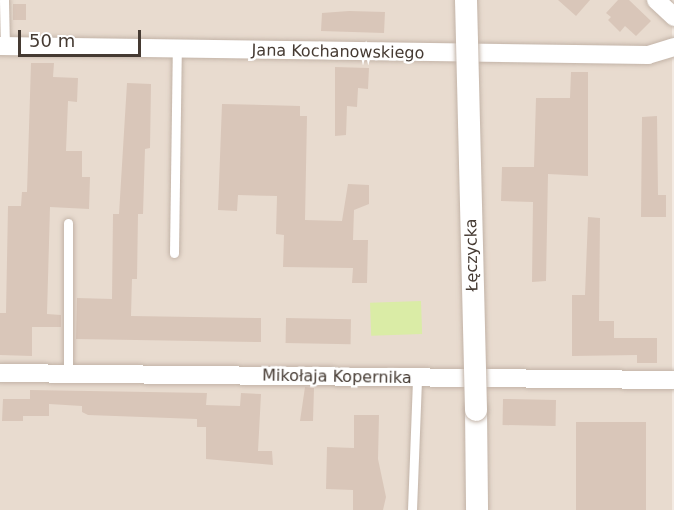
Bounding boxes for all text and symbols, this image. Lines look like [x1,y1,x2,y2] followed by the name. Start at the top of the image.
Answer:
[21,18,144,56] scale bar
[29,30,75,51] text: 50 m
[252,41,424,63] street label: Jana Kochanowskiego
[462,218,482,292] street label: Łęczycka
[262,366,412,388] street label: Mikołaja Kopernika

